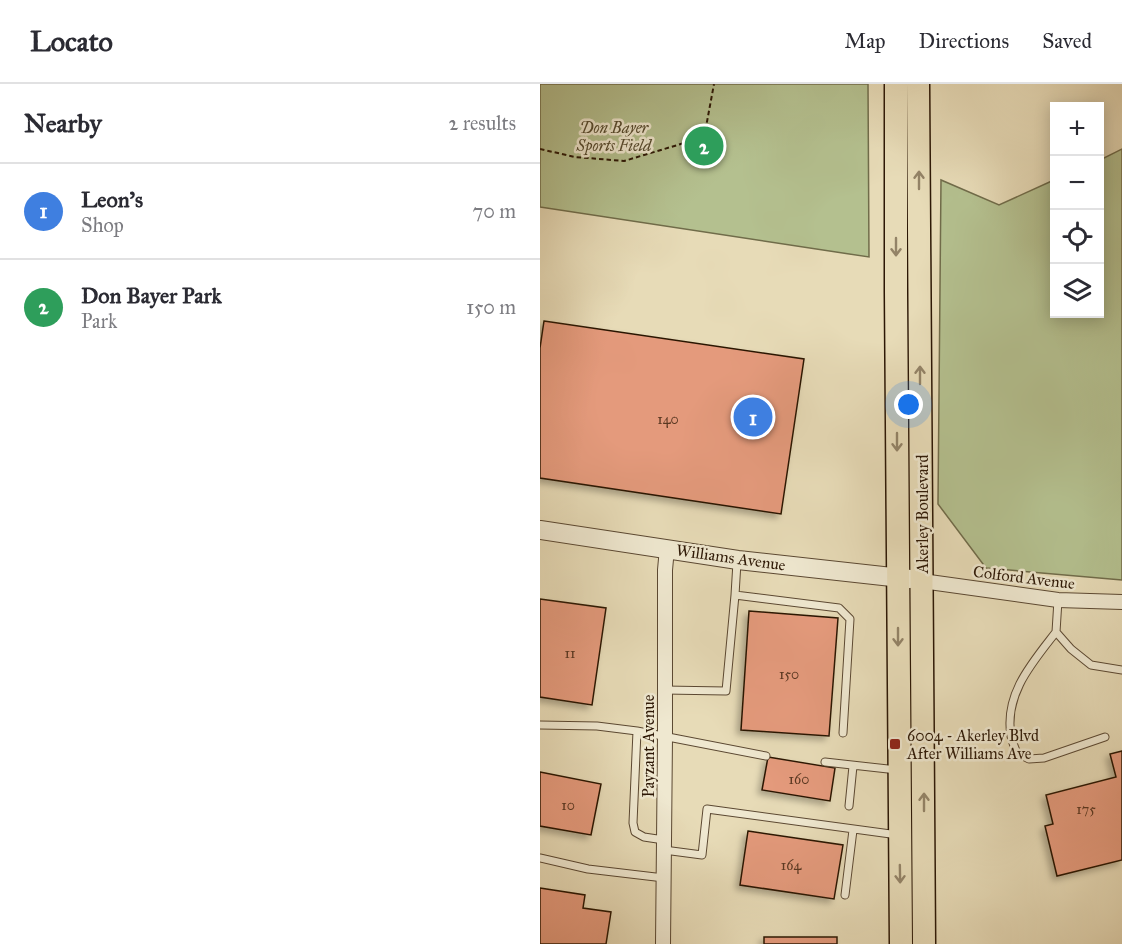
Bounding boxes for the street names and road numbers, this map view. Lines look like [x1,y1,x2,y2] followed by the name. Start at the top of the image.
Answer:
[913,455,932,574] street label: Akerley Boulevard
[675,540,787,575] street label: Williams Avenue
[972,562,1076,593] street label: Colford Avenue
[639,694,658,797] street label: Payzant Avenue

